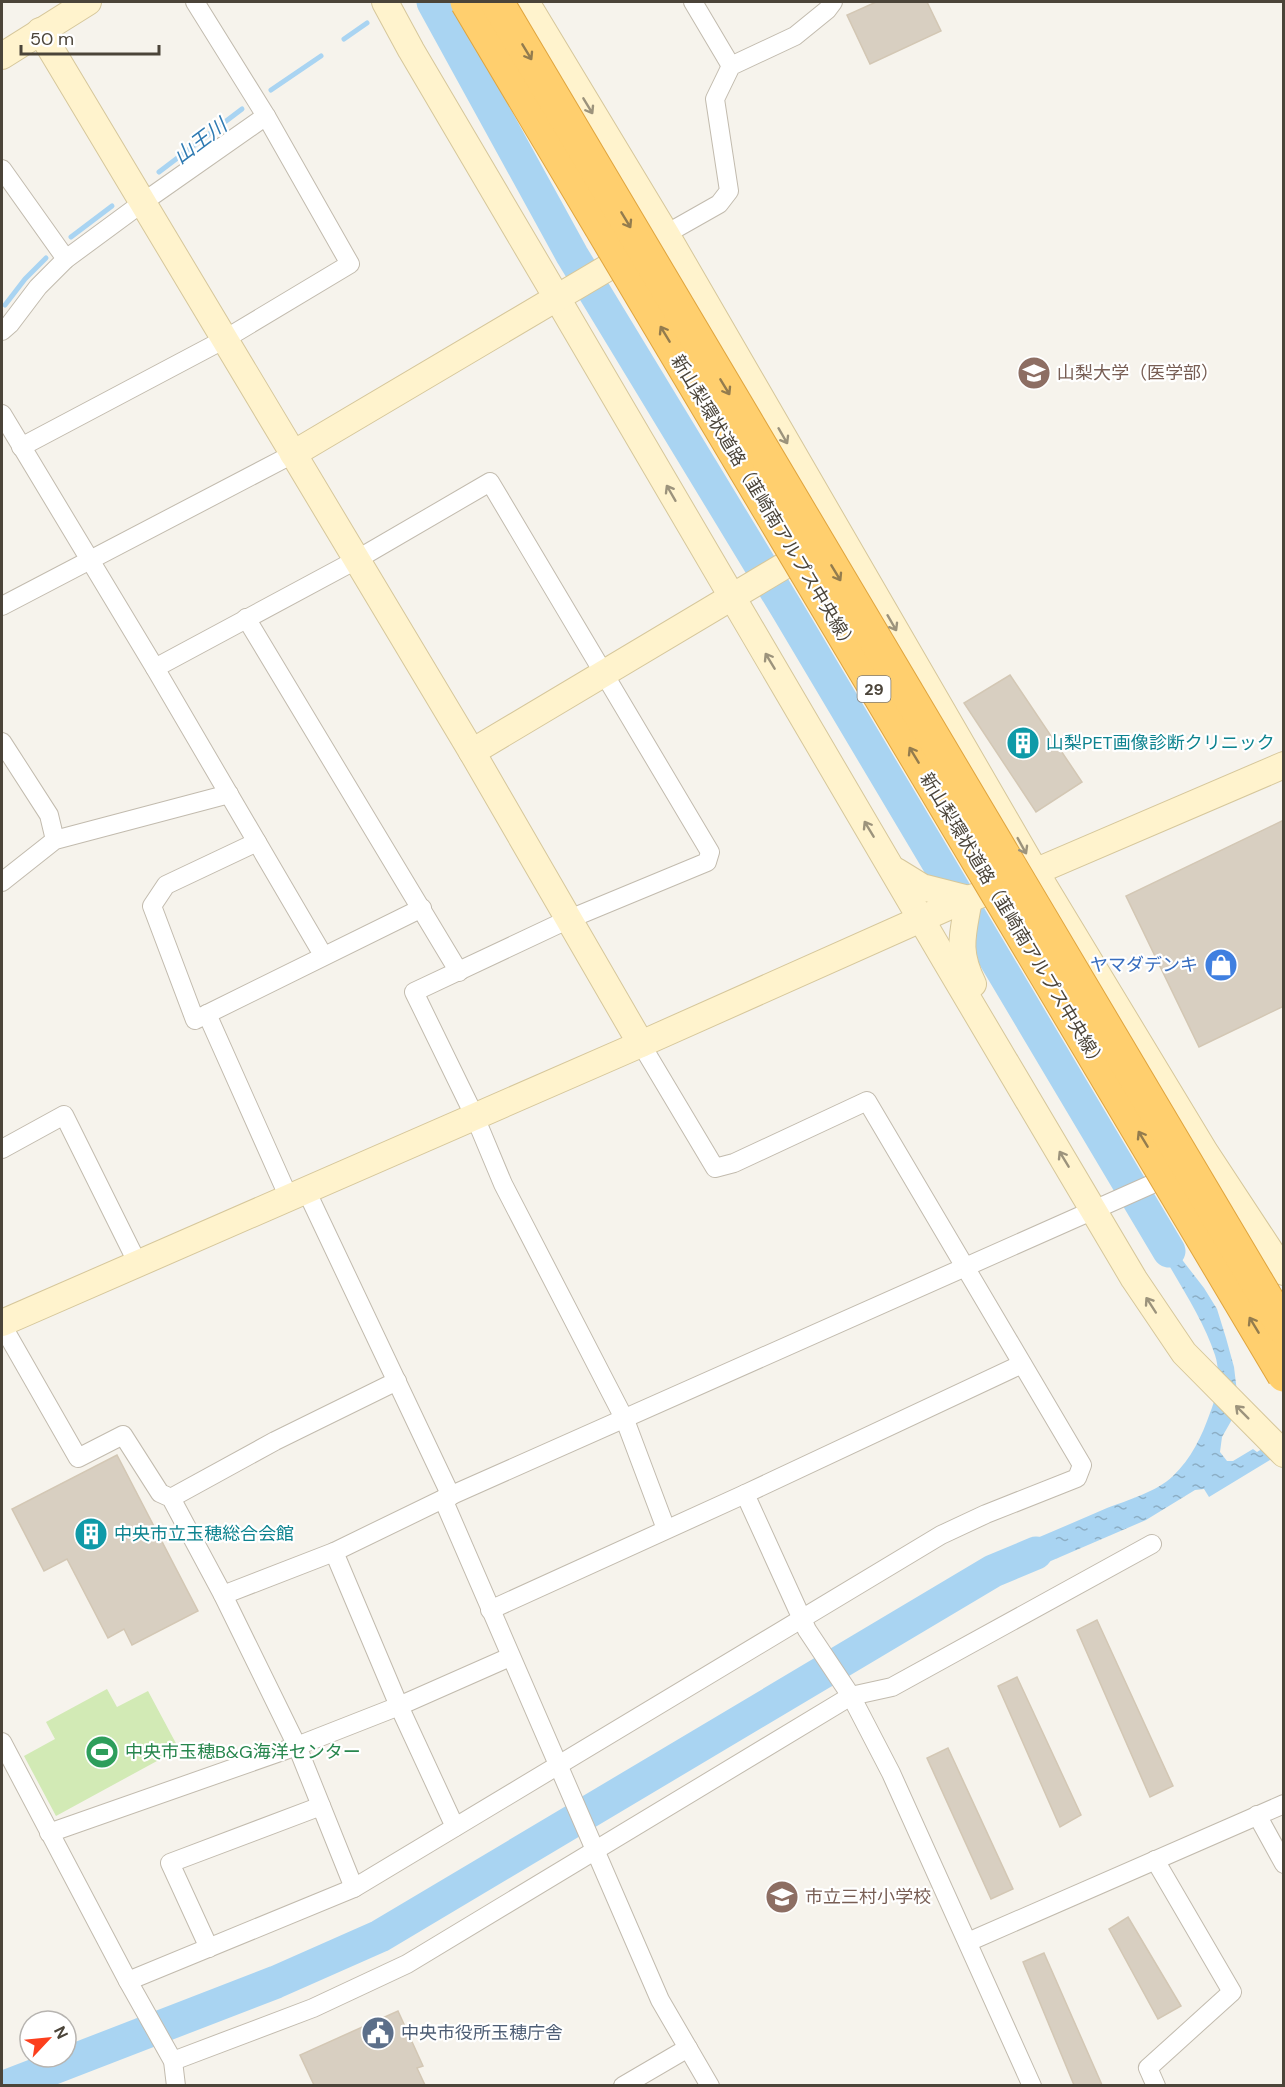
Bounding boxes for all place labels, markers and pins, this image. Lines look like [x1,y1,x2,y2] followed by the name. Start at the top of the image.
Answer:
[1016,355,1052,391] school or university icon: 山梨大学（医学部）
[1057,361,1219,385] place label: 山梨大学（医学部）
[1005,725,1041,761] building icon: 山梨PET画像診断クリニック
[1046,731,1275,755] place label: 山梨PET画像診断クリニック
[1203,947,1239,983] shop icon: ヤマダデンキ
[1090,953,1198,977] place label: ヤマダデンキ
[73,1516,109,1552] building icon: 中央市立玉穂総合会館
[114,1522,294,1546] place label: 中央市立玉穂総合会館
[84,1734,120,1770] sports icon: 中央市玉穂B&G海洋センター
[125,1740,361,1764] place label: 中央市玉穂B&G海洋センター
[764,1879,800,1915] school or university icon: 市立三村小学校
[805,1885,931,1909] place label: 市立三村小学校
[360,2015,396,2051] public building icon: 中央市役所玉穂庁舎
[401,2021,563,2045] place label: 中央市役所玉穂庁舎

